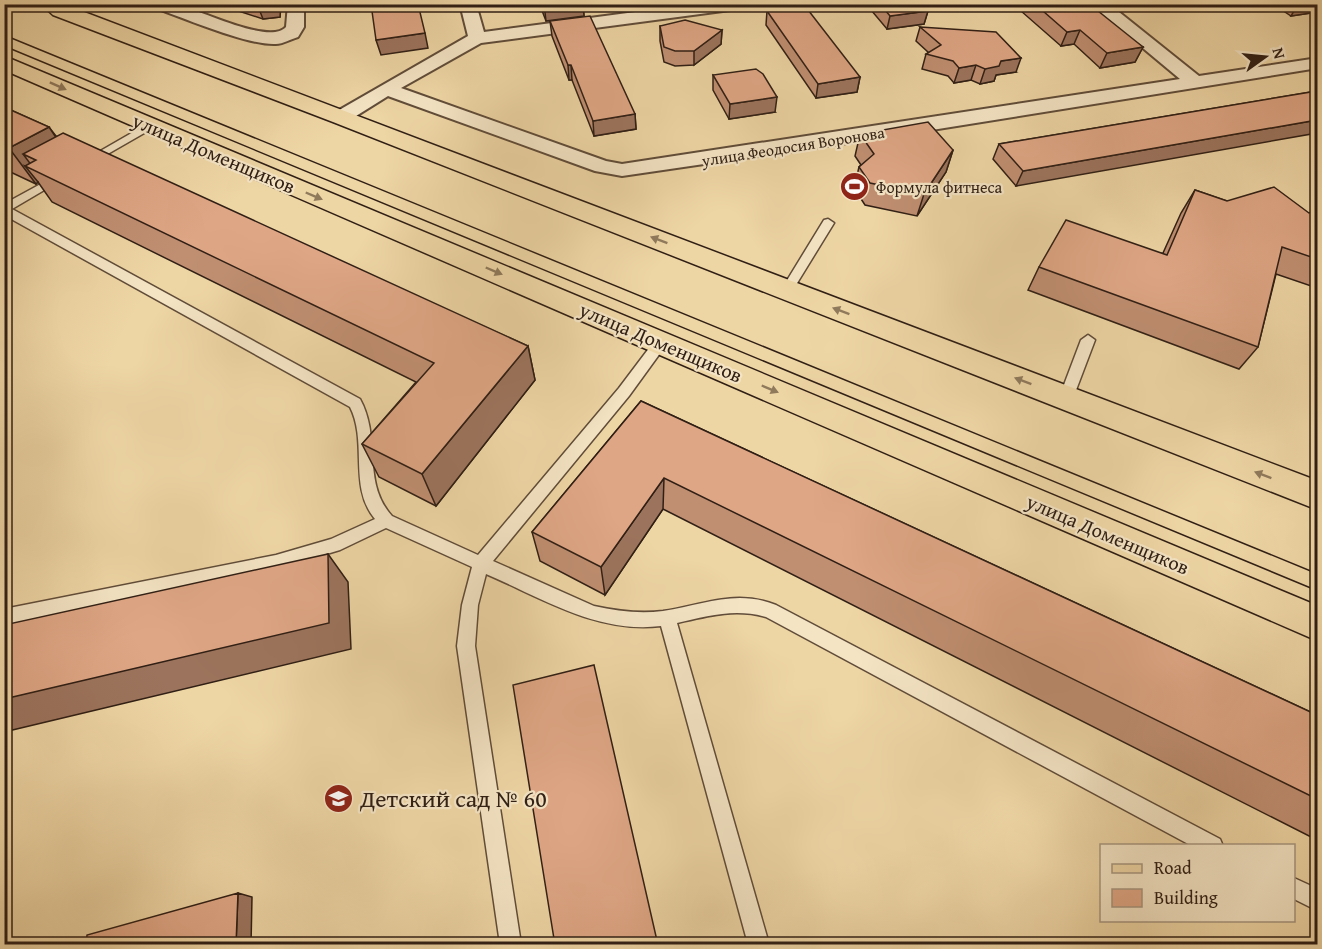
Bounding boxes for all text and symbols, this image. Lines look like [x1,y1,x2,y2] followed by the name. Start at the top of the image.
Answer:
[1235,27,1295,87] north arrow
[1267,45,1293,62] text: N
[49,81,67,91] one-way arrow
[127,105,300,200] street label: улица Доменщиков
[699,120,887,172] street label: улица Феодосия Воронова
[839,171,871,203] sports icon: Формула фитнеса
[876,175,1003,199] place label: Формула фитнеса
[306,191,324,201] one-way arrow
[650,235,668,245] one-way arrow
[485,267,503,277] one-way arrow
[574,294,747,389] street label: улица Доменщиков
[831,306,849,316] one-way arrow
[1013,376,1031,386] one-way arrow
[762,384,780,394] one-way arrow
[1254,469,1272,479] one-way arrow
[1021,486,1194,581] street label: улица Доменщиков
[359,781,547,816] place label: Детский сад № 60
[323,782,355,814] school or university icon: Детский сад № 60
[1100,844,1295,922] legend
[1154,854,1192,881] text: Road
[1154,884,1218,911] text: Building

